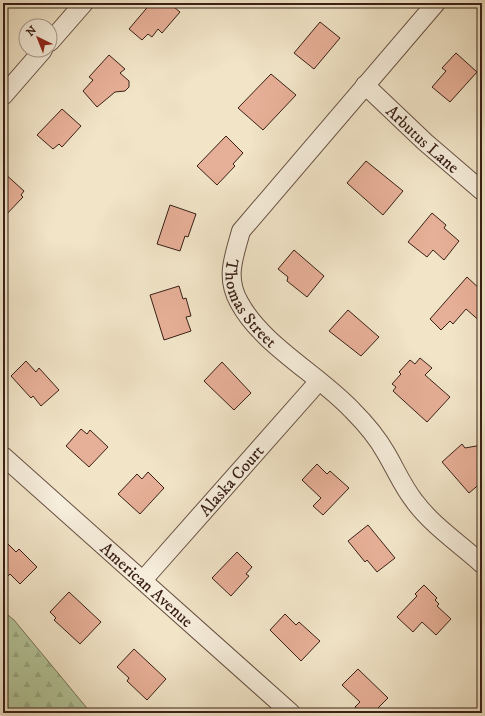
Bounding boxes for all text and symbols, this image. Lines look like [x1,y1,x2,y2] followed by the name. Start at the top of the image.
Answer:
[18,18,58,58] north arrow
[24,23,40,40] text: N
[381,101,463,179] street label: Arbutus Lane
[220,257,282,353] street label: Thomas Street
[195,440,270,521] street label: Alaska Court
[95,538,197,633] street label: American Avenue

